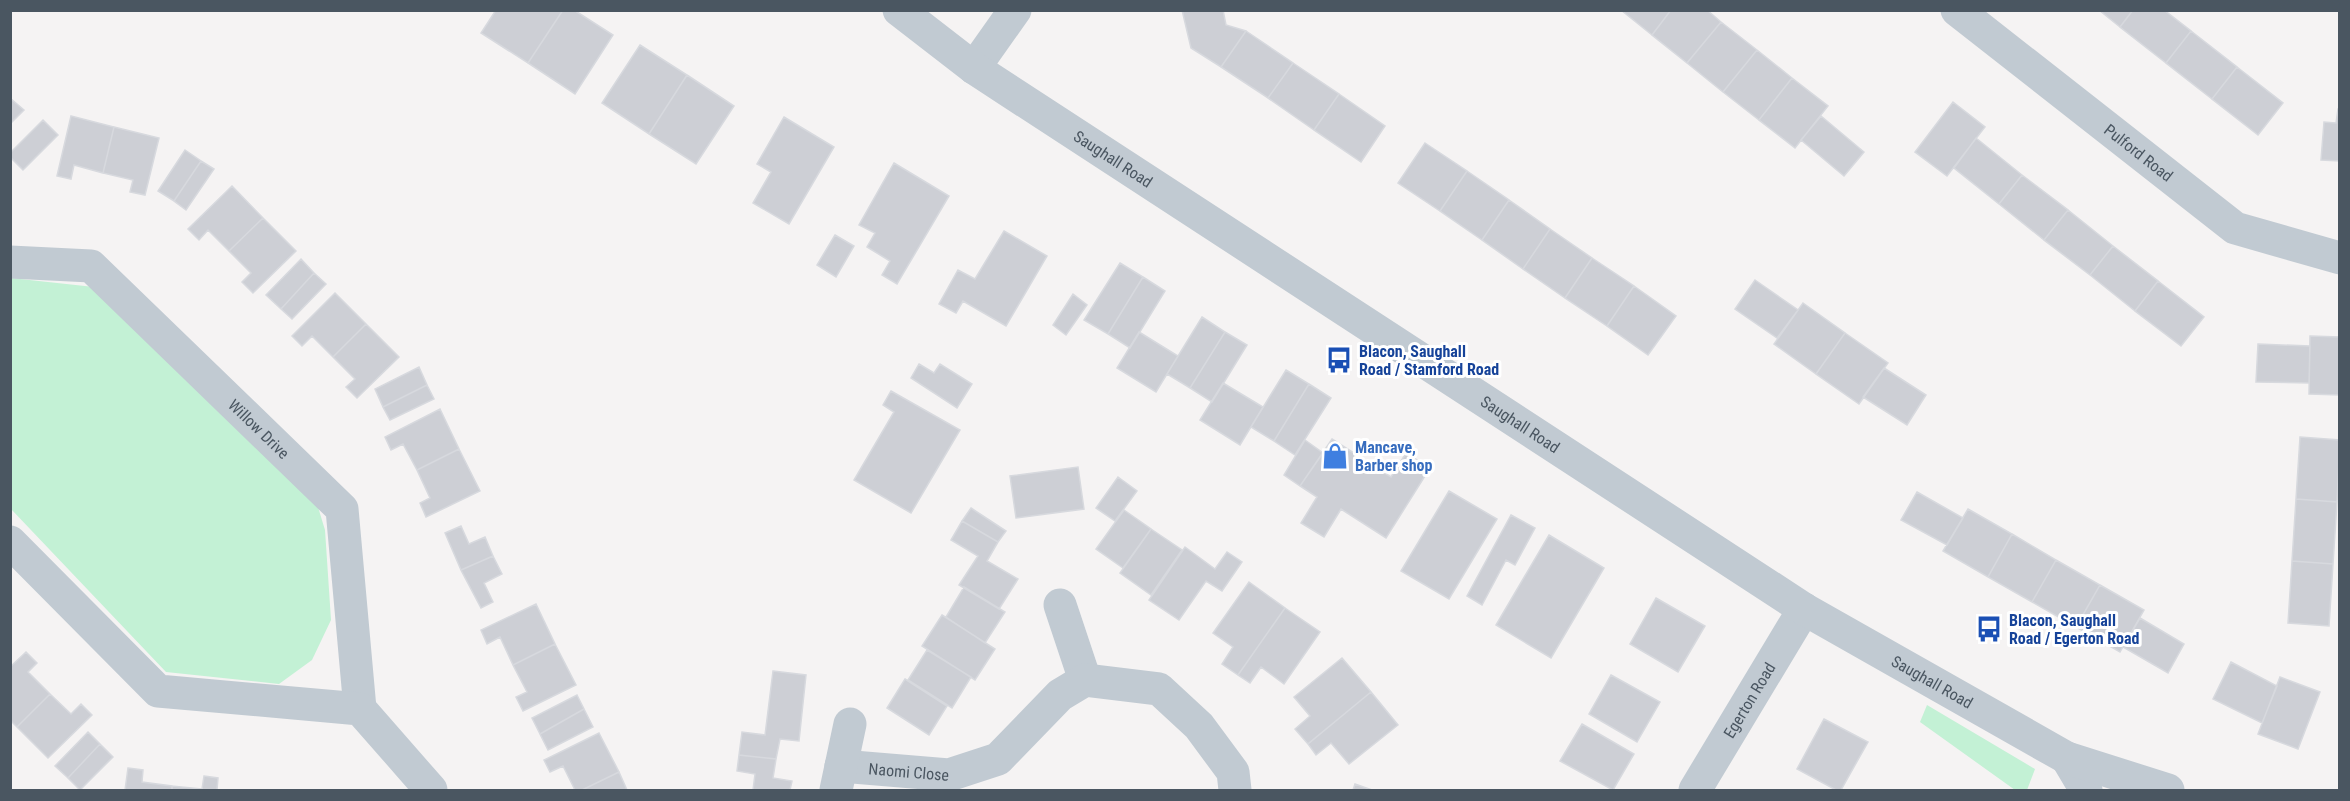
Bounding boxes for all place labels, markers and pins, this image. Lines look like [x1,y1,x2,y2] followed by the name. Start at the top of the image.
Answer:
[1359,342,1499,379] place label: Blacon, Saughall Road / Stamford Road
[1324,345,1354,375] bus stop icon: Blacon, Saughall Road / Stamford Road
[1355,438,1432,475] place label: Mancave, Barber shop
[1320,441,1350,471] shop icon: Mancave, Barber shop
[2009,611,2140,648] place label: Blacon, Saughall Road / Egerton Road
[1974,614,2004,644] bus stop icon: Blacon, Saughall Road / Egerton Road

